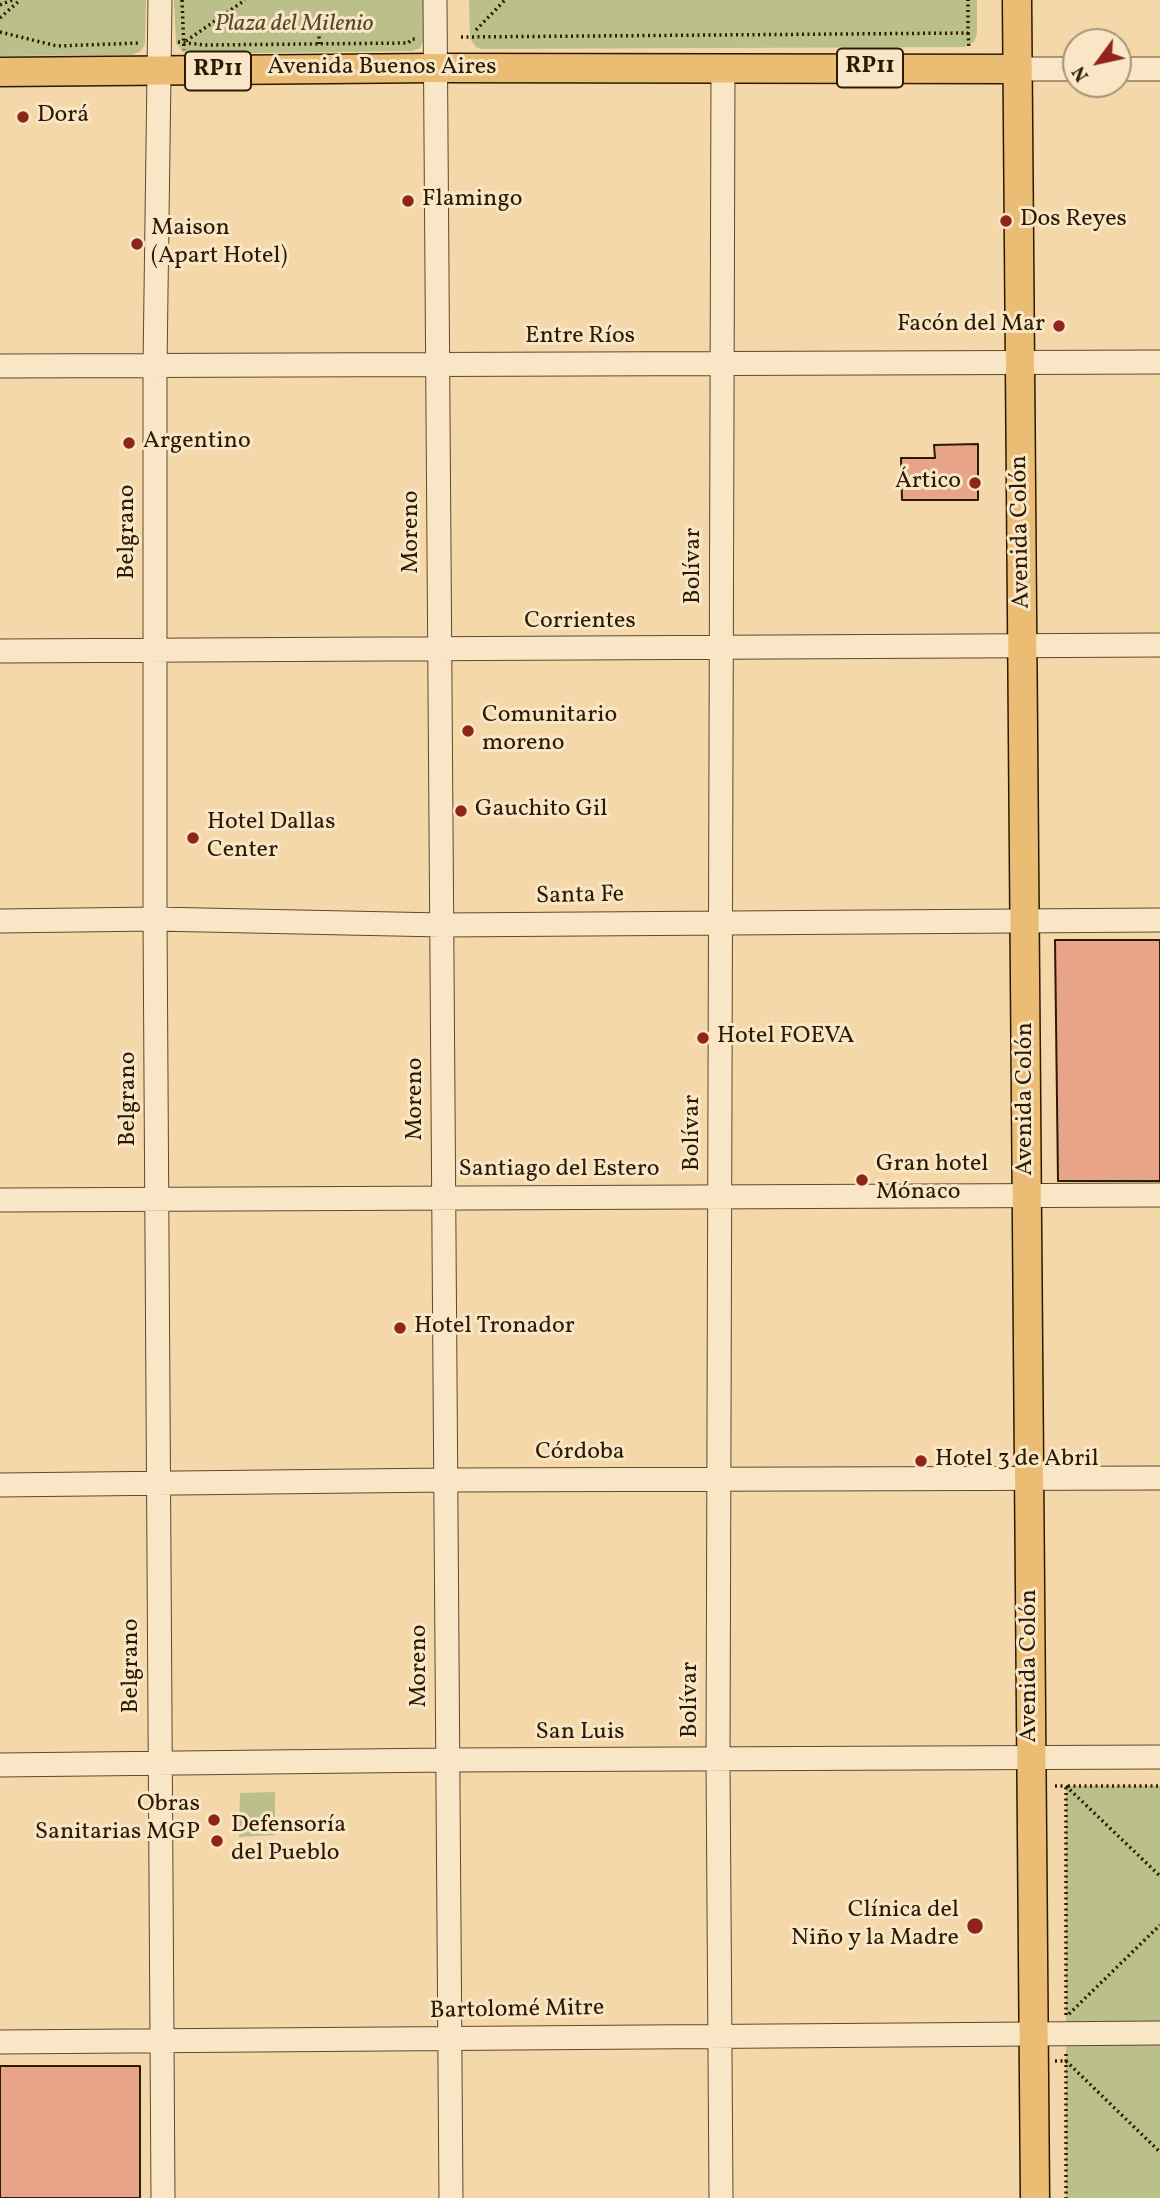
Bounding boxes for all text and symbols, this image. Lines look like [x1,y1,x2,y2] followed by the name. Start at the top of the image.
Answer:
[215,12,373,40] park label: Plaza del Milenio
[1062,28,1132,98] north arrow
[837,48,903,88] road number: RP11
[185,52,251,90] road number: RP11
[268,55,496,83] street label: Avenida Buenos Aires
[1066,60,1096,86] text: N
[37,103,89,131] place label: Dorá
[15,109,31,125] marker: Dorá
[422,187,522,215] place label: Flamingo
[400,193,416,209] marker: Flamingo
[1020,207,1127,235] place label: Dos Reyes
[998,213,1014,229] marker: Dos Reyes
[151,216,287,272] place label: Maison (Apart Hotel)
[129,236,145,252] marker: Maison (Apart Hotel)
[897,312,1045,340] place label: Facón del Mar
[1051,318,1067,334] marker: Facón del Mar
[525,324,635,352] street label: Entre Ríos
[143,429,251,457] place label: Argentino
[121,435,137,451] marker: Argentino
[1006,455,1038,609] street label: Avenida Colón
[895,469,961,497] place label: Ártico
[967,475,983,491] marker: Ártico
[115,485,143,579] street label: Belgrano
[399,490,427,574] street label: Moreno
[681,528,709,604] street label: Bolívar
[524,609,636,637] street label: Corrientes
[482,703,617,759] place label: Comunitario moreno
[460,723,476,739] marker: Comunitario moreno
[475,797,607,825] place label: Gauchito Gil
[453,803,469,819] marker: Gauchito Gil
[207,810,335,866] place label: Hotel Dallas Center
[185,830,201,846] marker: Hotel Dallas Center
[536,882,624,912] street label: Santa Fe
[1013,1022,1041,1176] street label: Avenida Colón
[717,1024,854,1052] place label: Hotel FOEVA
[695,1030,711,1046] marker: Hotel FOEVA
[116,1052,144,1146] street label: Belgrano
[403,1057,431,1141] street label: Moreno
[680,1095,708,1171] street label: Bolívar
[876,1152,988,1208] place label: Gran hotel Mónaco
[459,1157,659,1185] street label: Santiago del Estero
[854,1172,870,1188] marker: Gran hotel Mónaco
[414,1314,575,1342] place label: Hotel Tronador
[392,1320,408,1336] marker: Hotel Tronador
[535,1440,625,1468] street label: Córdoba
[935,1447,1099,1475] place label: Hotel 3 de Abril
[913,1453,929,1469] marker: Hotel 3 de Abril
[1017,1589,1045,1743] street label: Avenida Colón
[119,1619,147,1713] street label: Belgrano
[407,1624,435,1708] street label: Moreno
[678,1662,706,1738] street label: Bolívar
[536,1720,624,1748] street label: San Luis
[35,1792,200,1848] place label: Obras Sanitarias MGP
[206,1812,222,1828] marker: Obras Sanitarias MGP
[231,1813,346,1869] place label: Defensoría del Pueblo
[209,1833,225,1849] marker: Defensoría del Pueblo
[791,1898,959,1954] place label: Clínica del Niño y la Madre
[965,1916,985,1936] marker: Clínica del Niño y la Madre
[430,1995,604,2027] street label: Bartolomé Mitre

